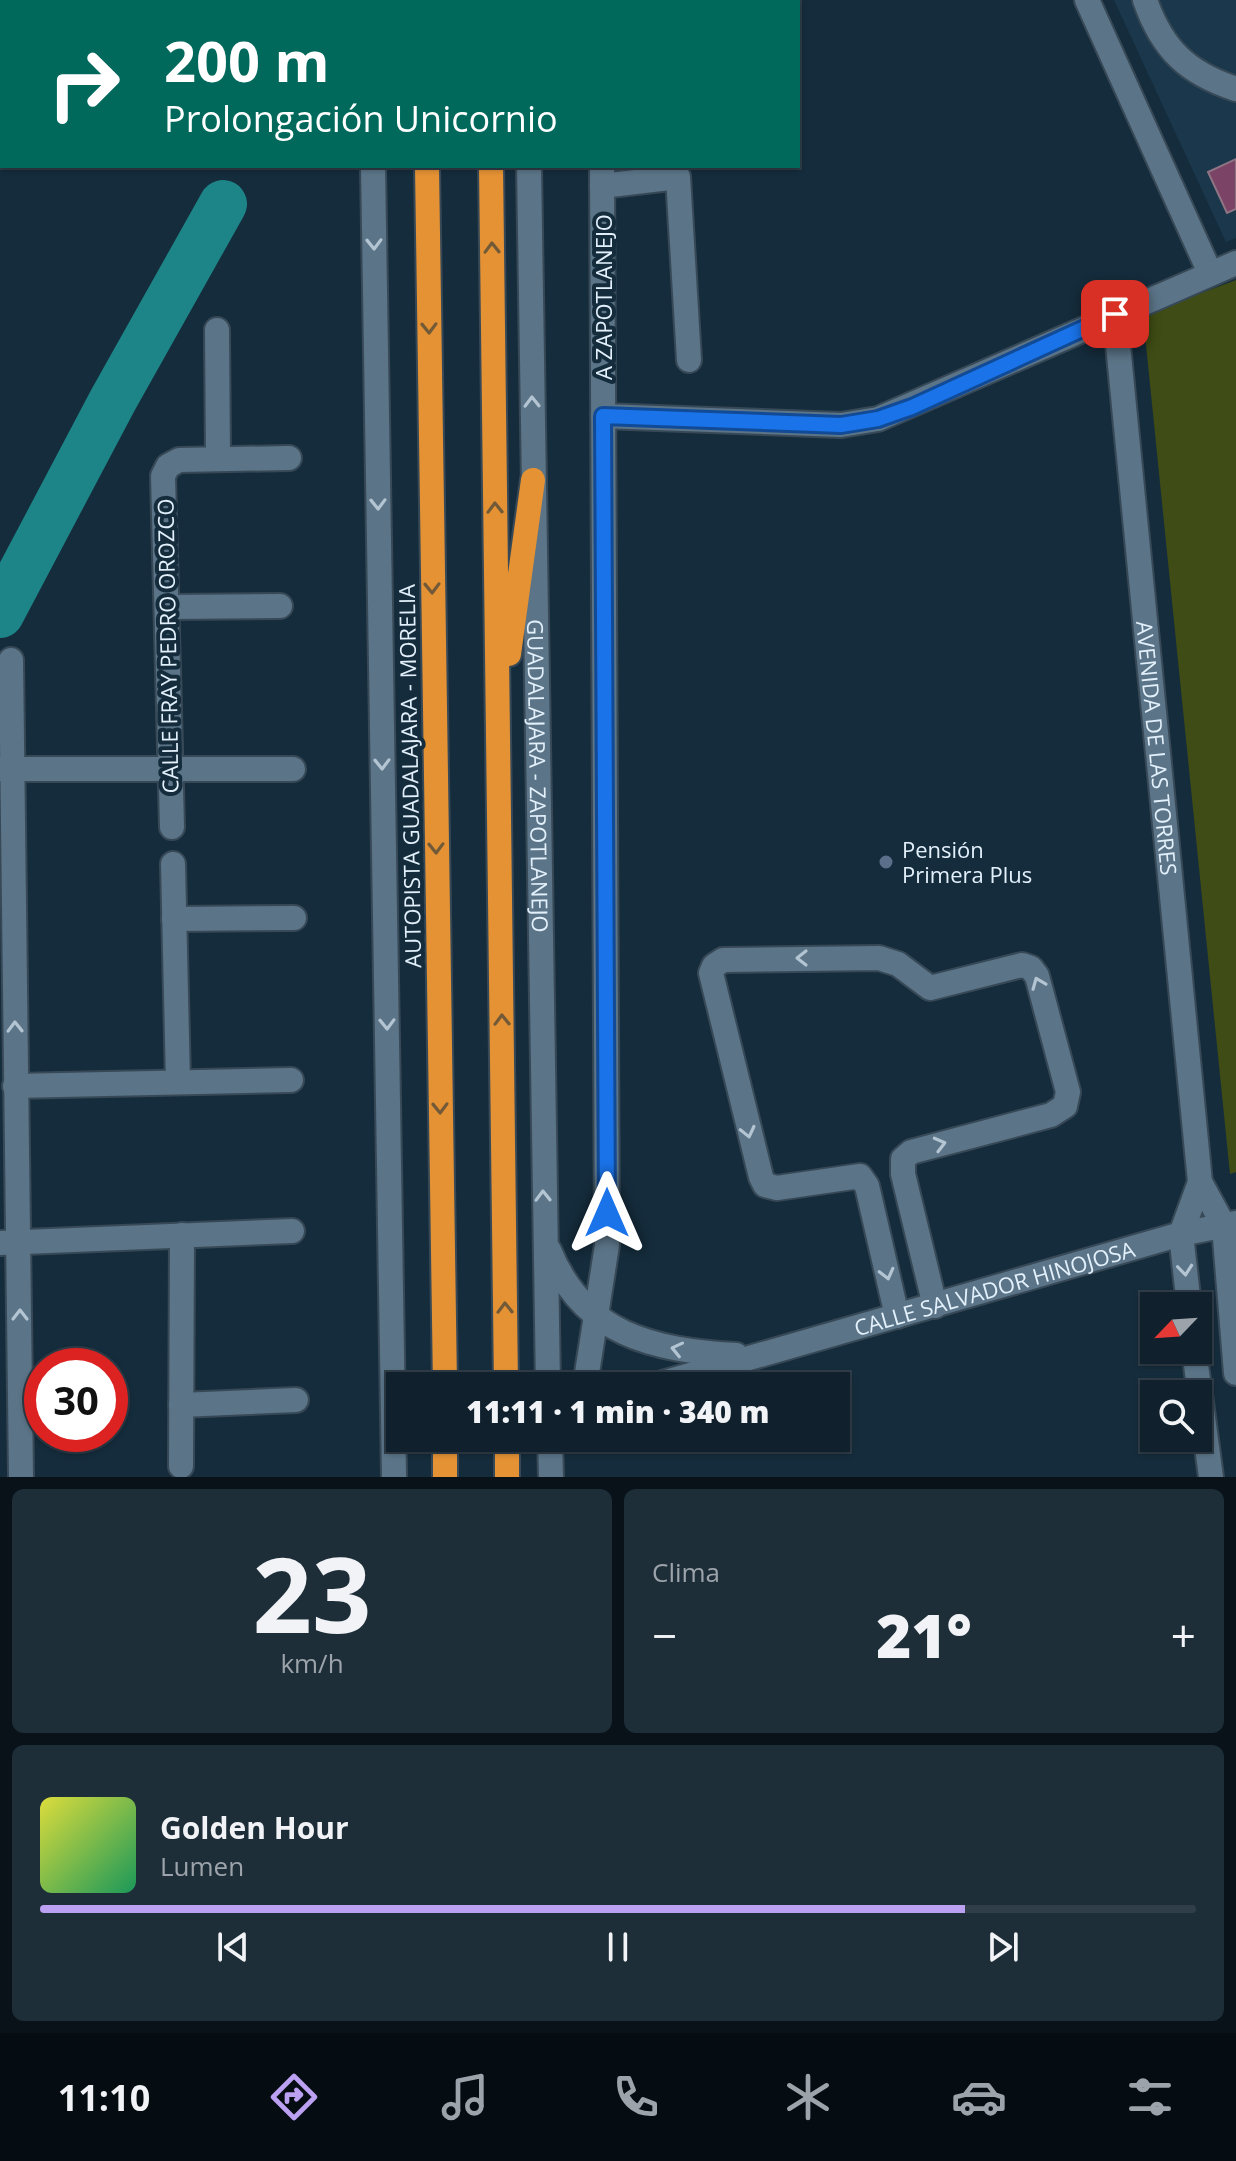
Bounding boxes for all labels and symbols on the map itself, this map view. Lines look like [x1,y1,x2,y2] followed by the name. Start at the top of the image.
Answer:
[588,214,618,380] street label: A ZAPOTLANEJO
[365,238,383,251] one-way arrow
[483,241,501,254] one-way arrow
[1081,280,1149,348] pin
[420,322,438,335] one-way arrow
[523,395,541,408] one-way arrow
[149,498,185,794] street label: CALLE FRAY PEDRO OROZCO
[369,498,387,511] one-way arrow
[486,501,504,514] one-way arrow
[423,582,441,595] one-way arrow
[391,584,427,968] street label: AUTOPISTA GUADALAJARA - MORELIA
[521,619,556,933] street label: GUADALAJARA - ZAPOTLANEJO
[1130,619,1185,877] street label: AVENIDA DE LAS TORRES
[374,758,391,771] one-way arrow
[902,834,1032,889] place label: Pensión Primera Plus
[427,842,444,855] one-way arrow
[877,853,895,871] marker: Pensión Primera Plus
[795,949,808,967] one-way arrow
[1031,977,1048,991] one-way arrow
[493,1013,510,1026] one-way arrow
[378,1018,395,1031] one-way arrow
[6,1020,24,1033] one-way arrow
[431,1102,448,1115] one-way arrow
[739,1124,756,1138] one-way arrow
[932,1137,946,1154] one-way arrow
[565,1171,649,1255] position arrow
[534,1189,552,1202] one-way arrow
[850,1233,1138,1342] street label: CALLE SALVADOR HINOJOSA
[1177,1264,1194,1277] one-way arrow
[878,1266,895,1280] one-way arrow
[1140,1292,1212,1364] north arrow
[496,1301,514,1314] one-way arrow
[11,1308,29,1321] one-way arrow
[671,1341,685,1358] one-way arrow
[24,1348,128,1452] speed limit sign: 30

